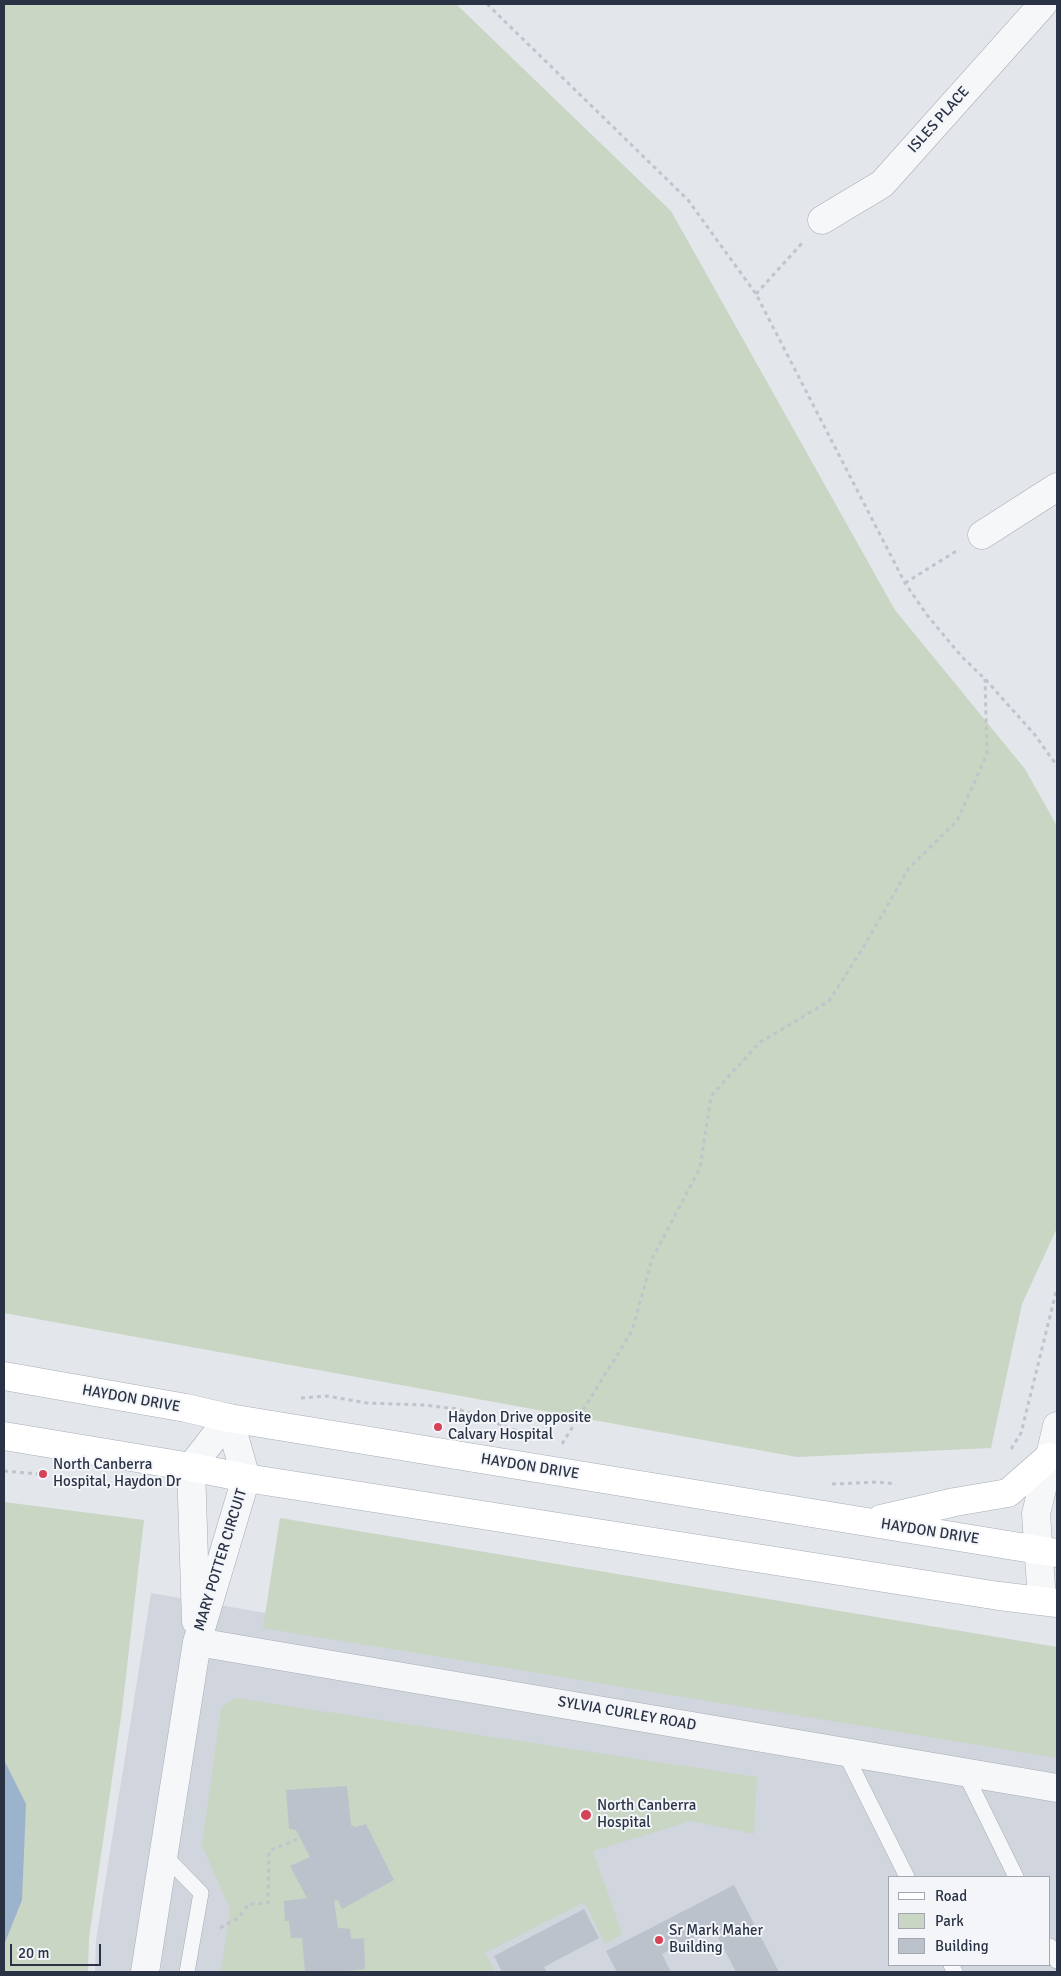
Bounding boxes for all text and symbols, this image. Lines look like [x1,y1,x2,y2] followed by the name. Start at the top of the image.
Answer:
[904,83,974,157] street label: ISLES PLACE
[81,1382,181,1416] street label: HAYDON DRIVE
[448,1409,591,1444] place label: Haydon Drive opposite Calvary Hospital
[432,1421,444,1433] marker: Haydon Drive opposite Calvary Hospital
[480,1450,580,1484] street label: HAYDON DRIVE
[53,1456,181,1491] place label: North Canberra Hospital, Haydon Dr
[37,1468,49,1480] marker: North Canberra Hospital, Haydon Dr
[191,1487,251,1633] street label: MARY POTTER CIRCUIT
[880,1515,980,1549] street label: HAYDON DRIVE
[556,1693,698,1735] street label: SYLVIA CURLEY ROAD
[597,1797,696,1832] place label: North Canberra Hospital
[579,1808,593,1822] marker: North Canberra Hospital
[888,1876,1051,1966] legend
[935,1887,967,1905] text: Road
[935,1912,964,1930] text: Park
[669,1922,763,1957] place label: Sr Mark Maher Building
[12,1934,104,1966] scale bar
[653,1934,665,1946] marker: Sr Mark Maher Building
[935,1937,989,1955] text: Building
[18,1944,49,1962] text: 20 m

